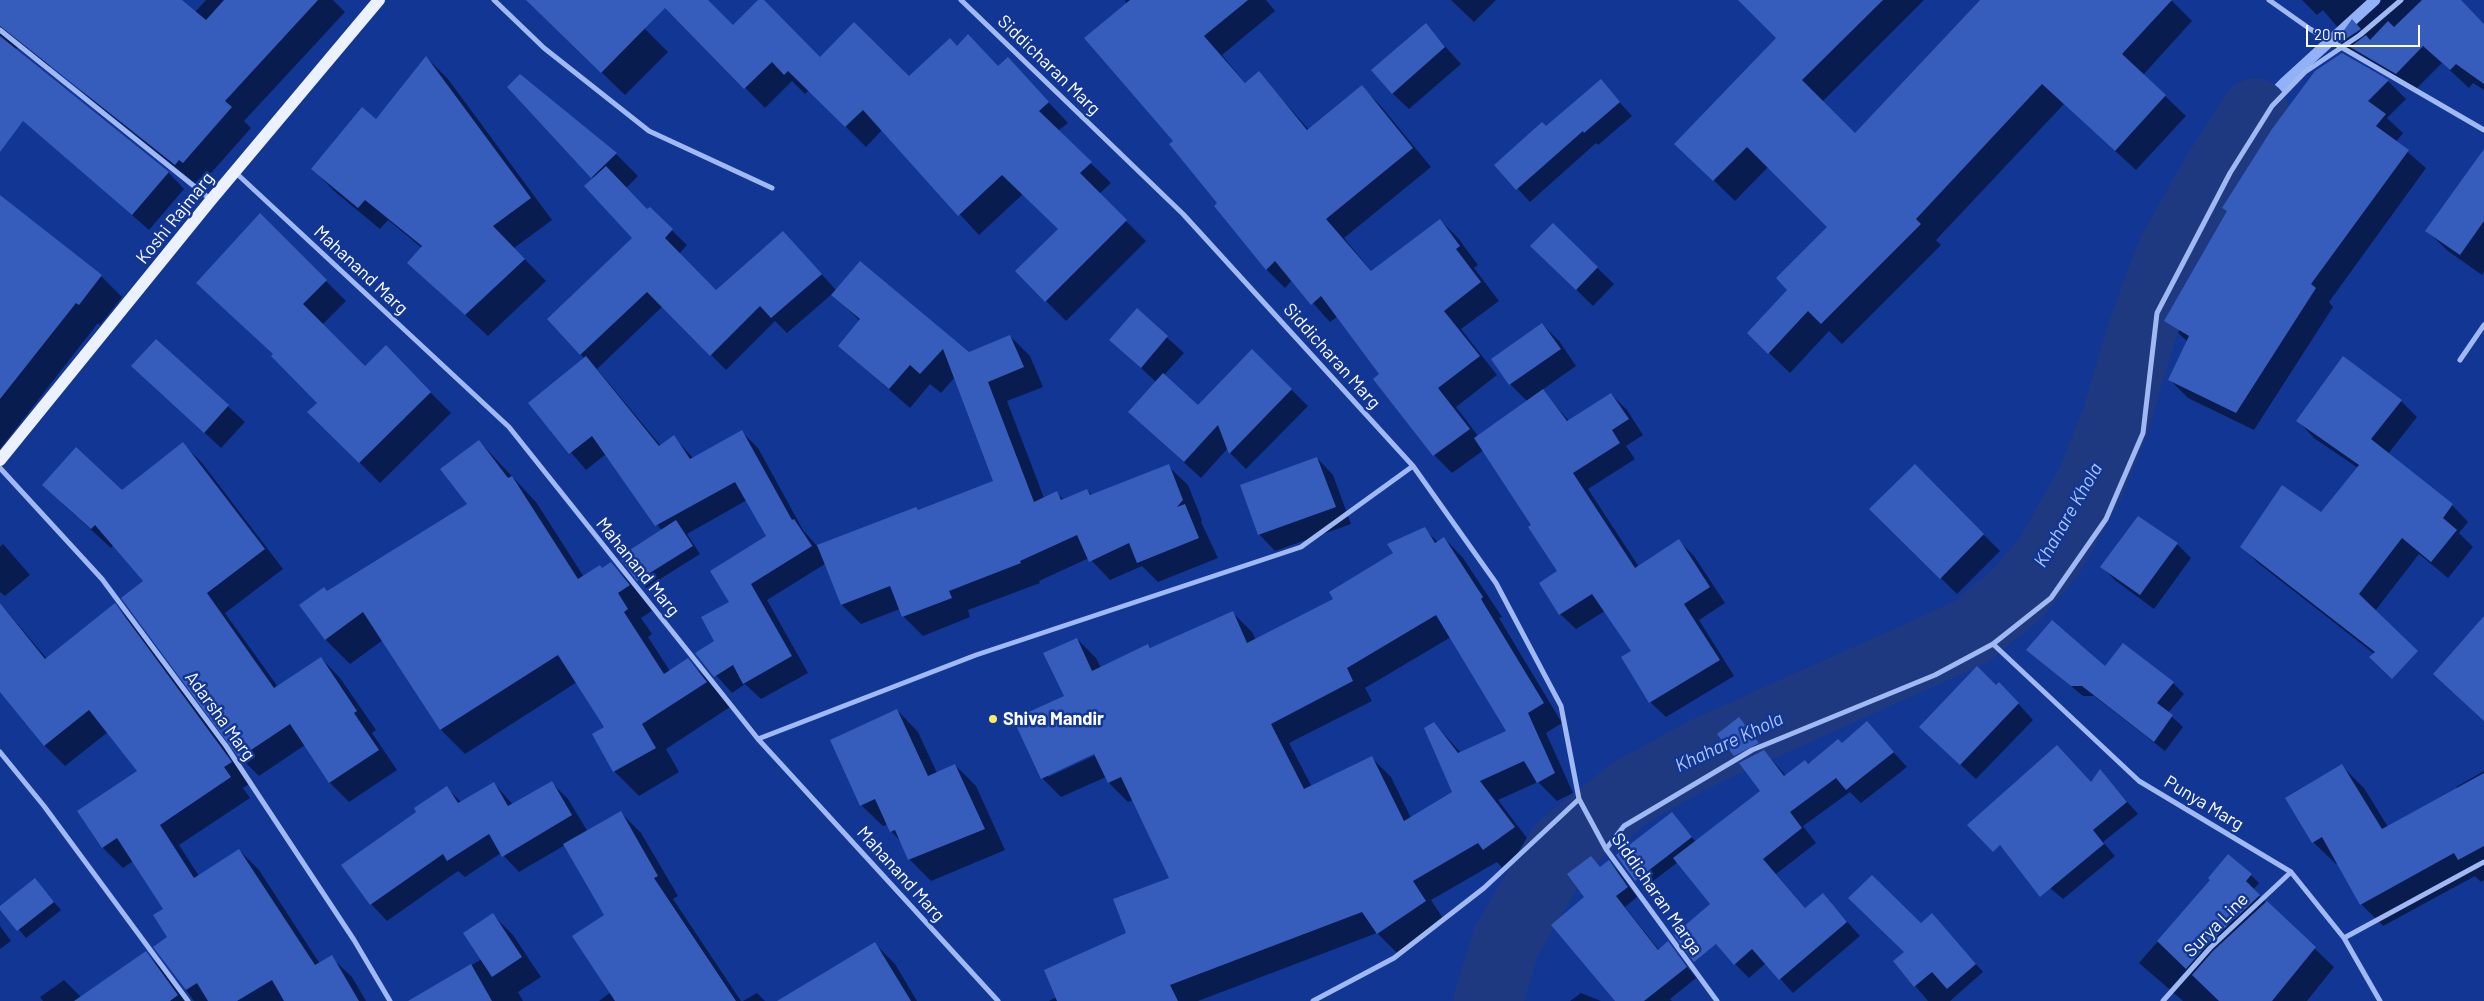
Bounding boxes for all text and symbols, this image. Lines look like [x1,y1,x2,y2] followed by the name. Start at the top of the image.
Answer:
[993,10,1105,120] street label: Siddicharan Marg
[2309,15,2423,47] scale bar
[2314,25,2346,43] text: 20 m
[131,168,219,268] street label: Koshi Rajmarg
[309,221,413,319] street label: Mahanand Marg
[1279,299,1385,413] street label: Siddicharan Marg
[2029,459,2107,571] water label: Khahare Khola
[592,513,684,621] street label: Mahanand Marg
[180,667,260,765] street label: Adarsha Marg
[1671,707,1787,777] water label: Khahare Khola
[1003,708,1104,730] place label: Shiva Mandir
[987,713,999,725] marker: Shiva Mandir
[2160,771,2248,835] street label: Punya Marg
[853,822,949,926] street label: Mahanand Marg
[1607,829,1707,959] street label: Siddicharan Marga
[2179,888,2253,962] street label: Surya Line

